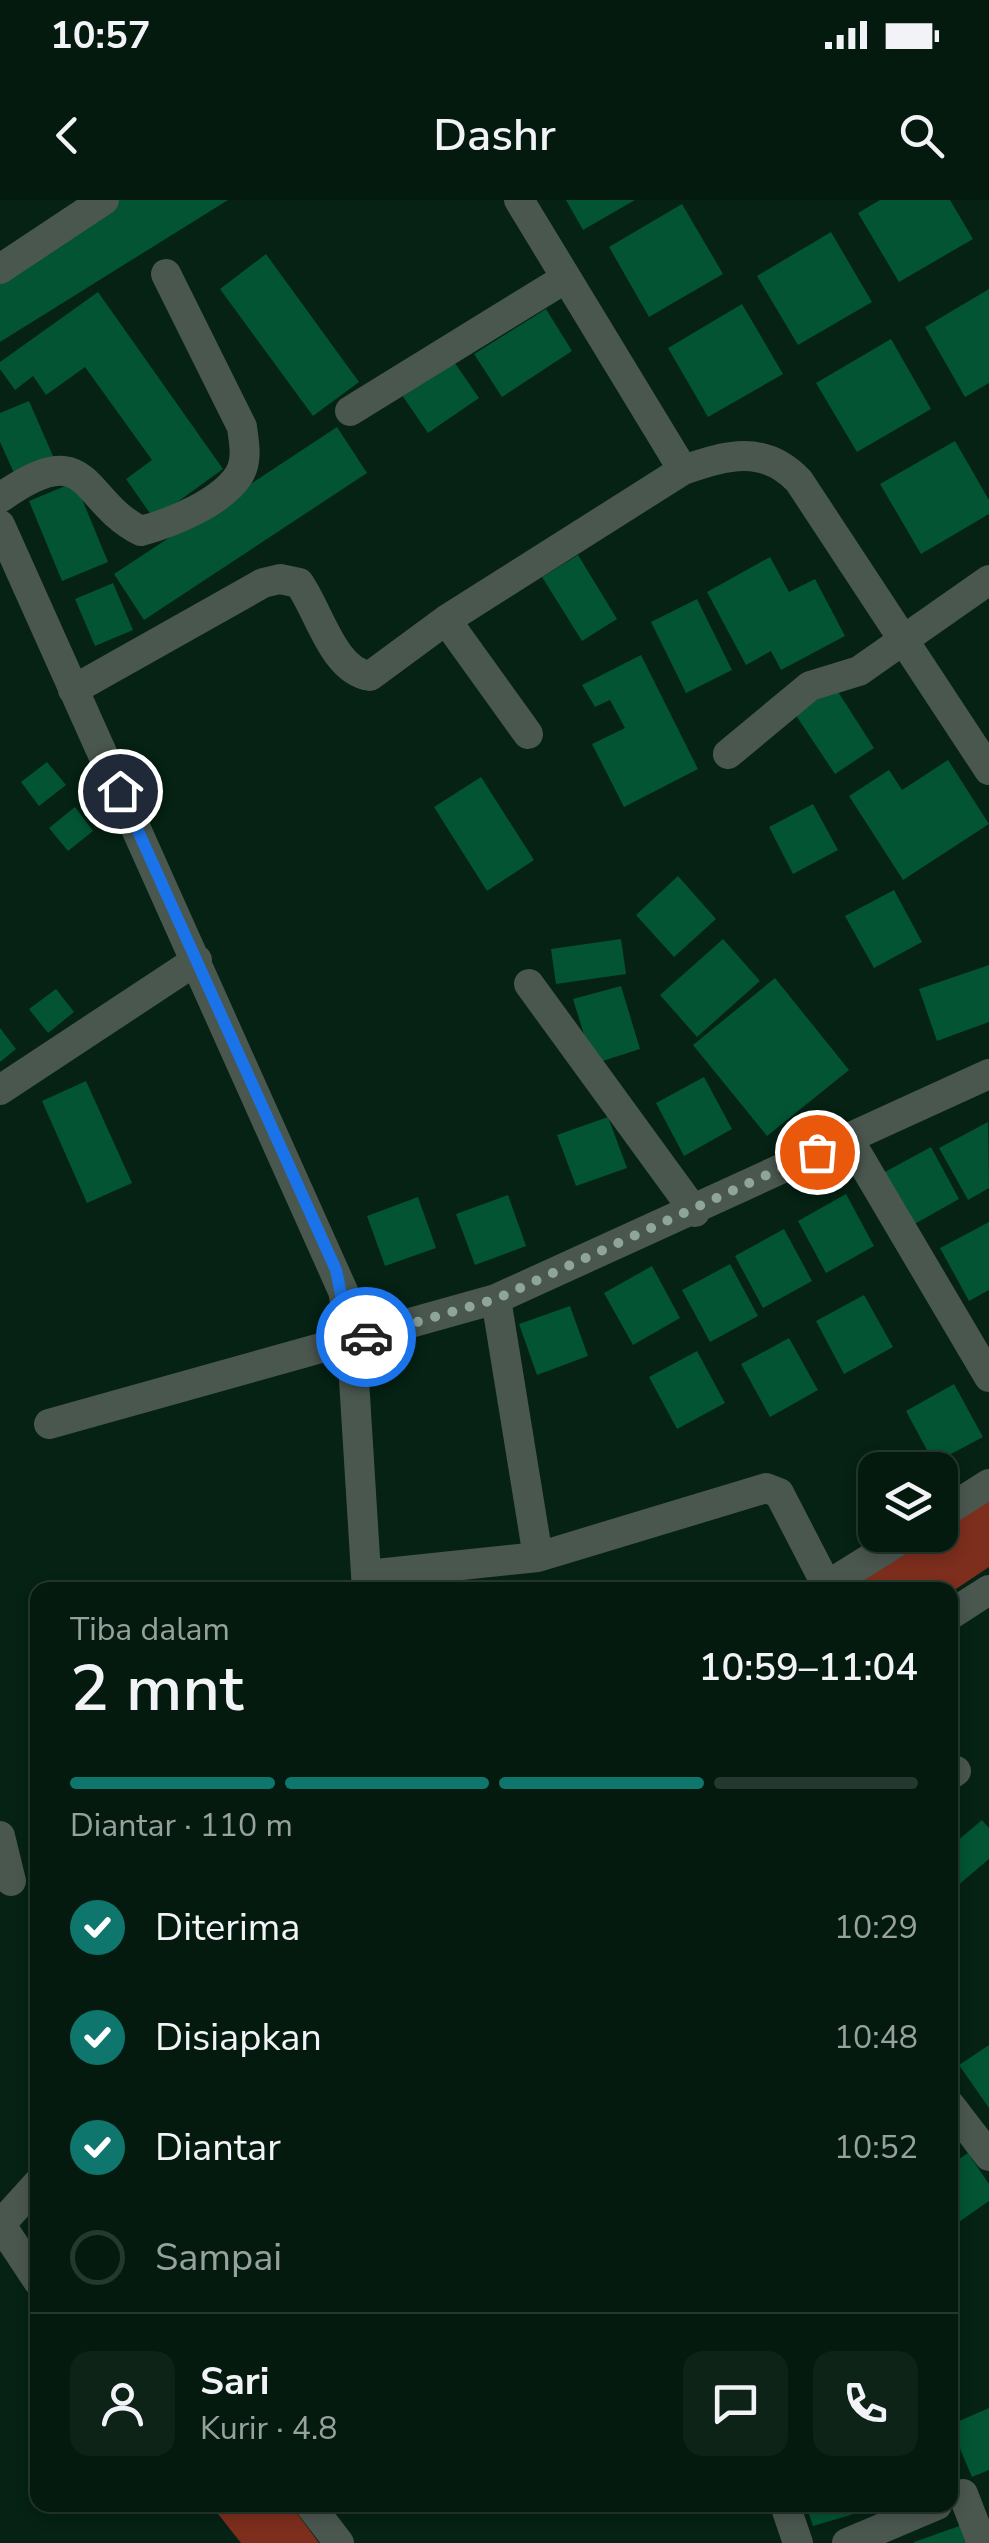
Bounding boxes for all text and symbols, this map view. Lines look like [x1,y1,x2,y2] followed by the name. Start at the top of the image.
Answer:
[50,10,151,61] text: 10:57
[433,105,556,166] text: Dashr
[40,108,95,163] icon: back
[894,108,949,163] icon: search
[78,749,163,834] pin
[93,764,148,819] icon: home
[775,1110,860,1195] pin
[790,1125,845,1180] icon: bag
[316,1287,416,1387] courier
[339,1310,394,1365] icon: car
[858,1452,958,1552] map controls
[858,1452,958,1552] button: layers
[70,1608,230,1651] text: Tiba dalam
[699,1642,918,1693] text: 10:59–11:04
[70,1644,244,1733] text: 2 mnt
[70,1804,293,1847] text: Diantar · 110 m
[70,1900,125,1955] icon: check
[155,1902,300,1953] text: Diterima
[834,1906,918,1949] text: 10:29
[70,2010,125,2065] icon: check
[155,2012,322,2063] text: Disiapkan
[834,2016,918,2059] text: 10:48
[70,2120,125,2175] icon: check
[155,2122,281,2173] text: Diantar
[834,2126,918,2169] text: 10:52
[155,2232,282,2283] text: Sampai
[70,2351,175,2456] button: person
[683,2351,788,2456] button: chat
[813,2351,918,2456] button: phone
[200,2356,269,2407] text: Sari
[200,2407,337,2450] text: Kurir · 4.8

